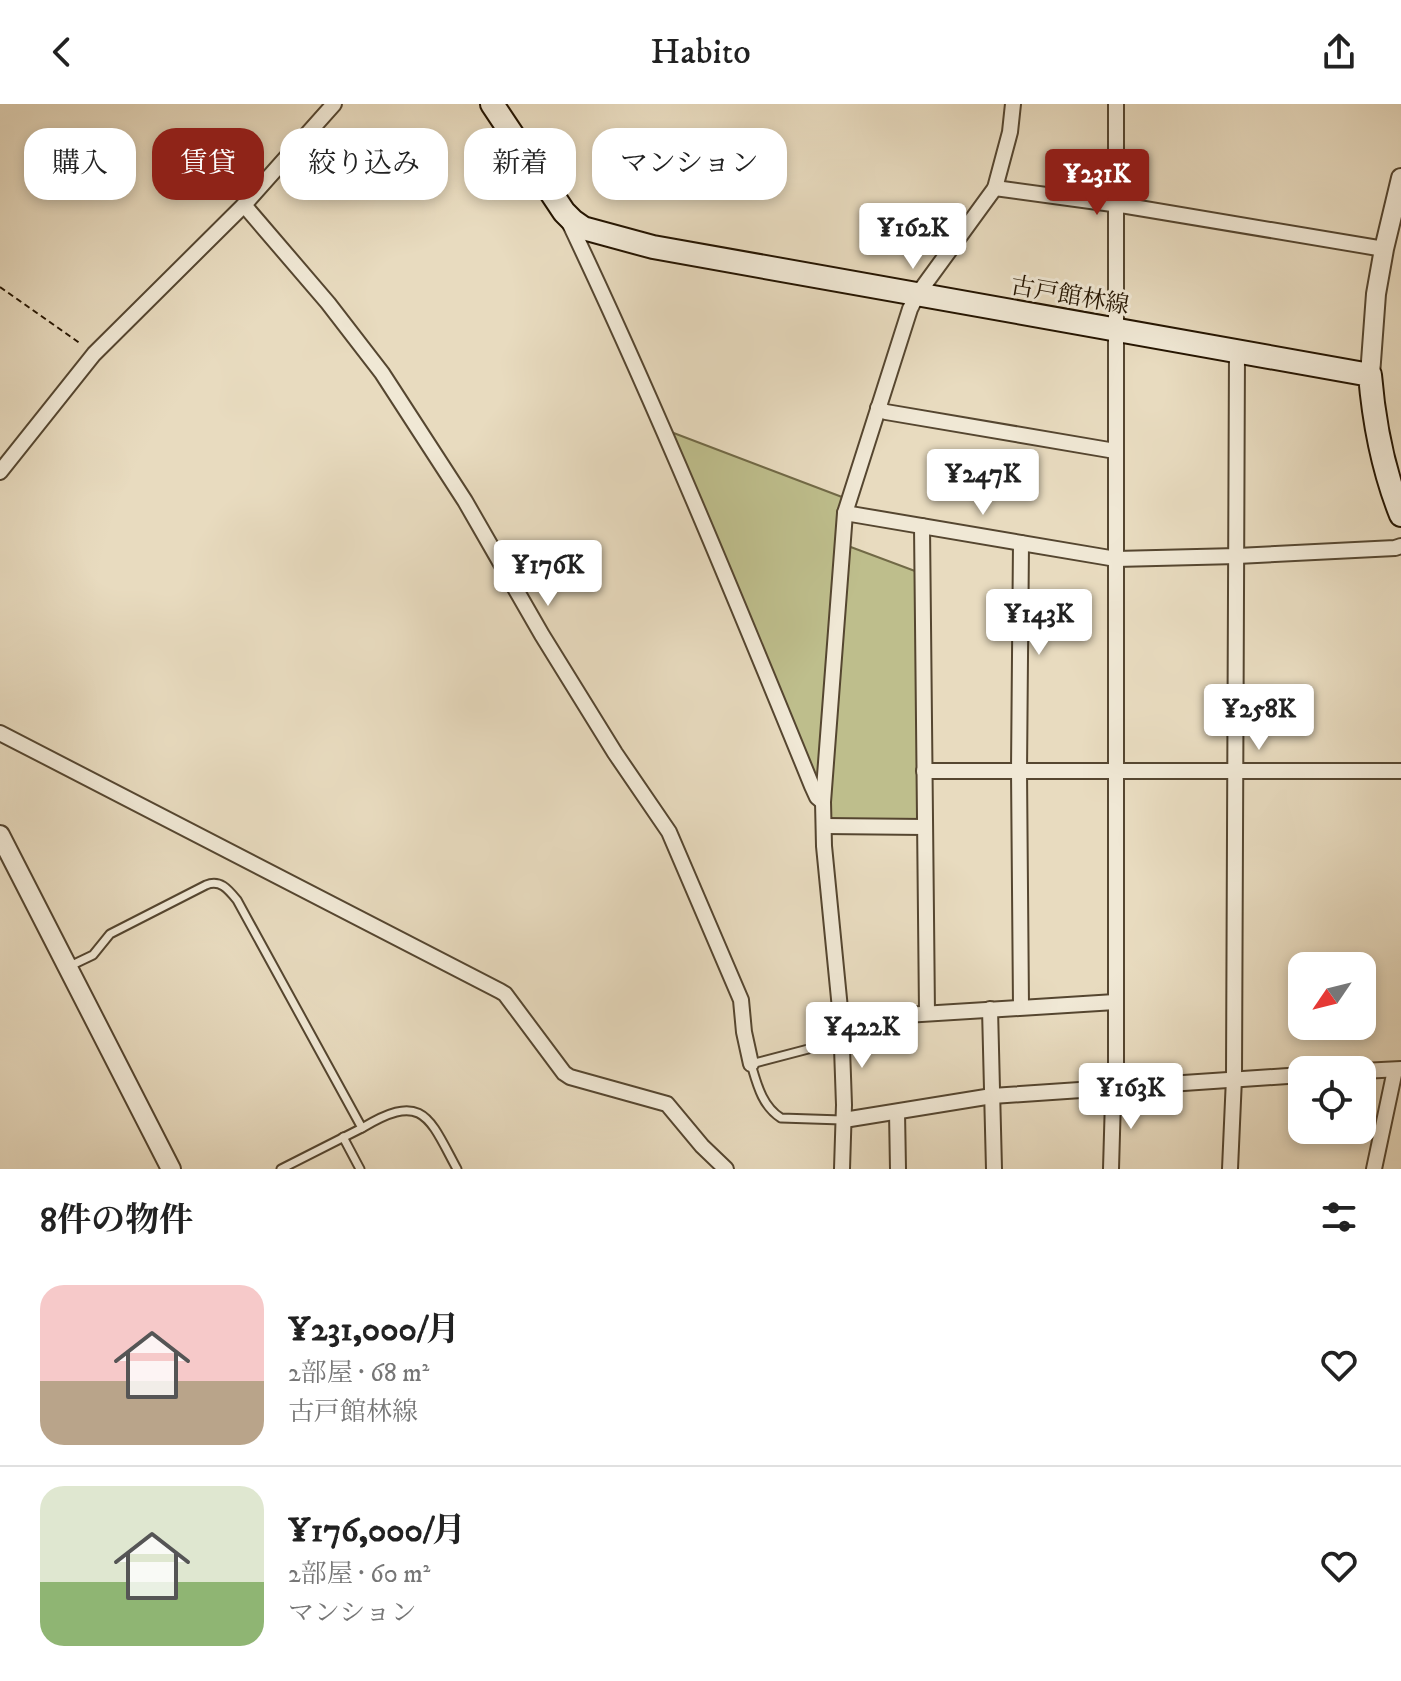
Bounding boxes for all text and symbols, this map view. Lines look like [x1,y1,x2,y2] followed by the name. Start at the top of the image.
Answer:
[40,30,84,74] icon: back
[650,30,751,75] text: Habito
[1317,30,1361,74] icon: share
[24,128,136,200] chip: 購入
[152,128,264,200] chip: 賃貸
[280,128,448,200] chip: 絞り込み
[464,128,576,200] chip: 新着
[592,128,787,200] chip: マンション
[1041,149,1153,217] pin: ¥231K
[1063,158,1131,191] text: ¥231K
[857,203,969,271] pin: ¥162K
[877,212,949,245] text: ¥162K
[1008,271,1132,321] street label: 古戸館林線
[927,449,1039,517] pin: ¥247K
[945,458,1021,491] text: ¥247K
[492,540,604,608] pin: ¥176K
[512,549,584,582] text: ¥176K
[983,589,1095,657] pin: ¥143K
[1004,598,1074,631] text: ¥143K
[1203,684,1315,752] pin: ¥258K
[1222,693,1296,726] text: ¥258K
[1288,952,1376,1040] north arrow
[1288,952,1376,1144] map controls
[806,1002,918,1070] pin: ¥422K
[824,1011,900,1044] text: ¥422K
[1288,1056,1376,1144] button: locate
[1075,1063,1187,1131] pin: ¥163K
[1097,1072,1165,1105] text: ¥163K
[1317,1195,1361,1239] icon: filters
[40,1200,193,1242] text: 8件の物件
[288,1309,460,1351] text: ¥231,000/月
[104,1317,200,1413] icon: home
[1317,1343,1361,1387] icon: heart
[288,1357,429,1390] text: 2部屋 · 68 m²
[288,1396,418,1429] text: 古戸館林線
[288,1510,466,1552] text: ¥176,000/月
[104,1518,200,1614] icon: home
[1317,1544,1361,1588] icon: heart
[288,1558,430,1591] text: 2部屋 · 60 m²
[288,1597,417,1630] text: マンション

